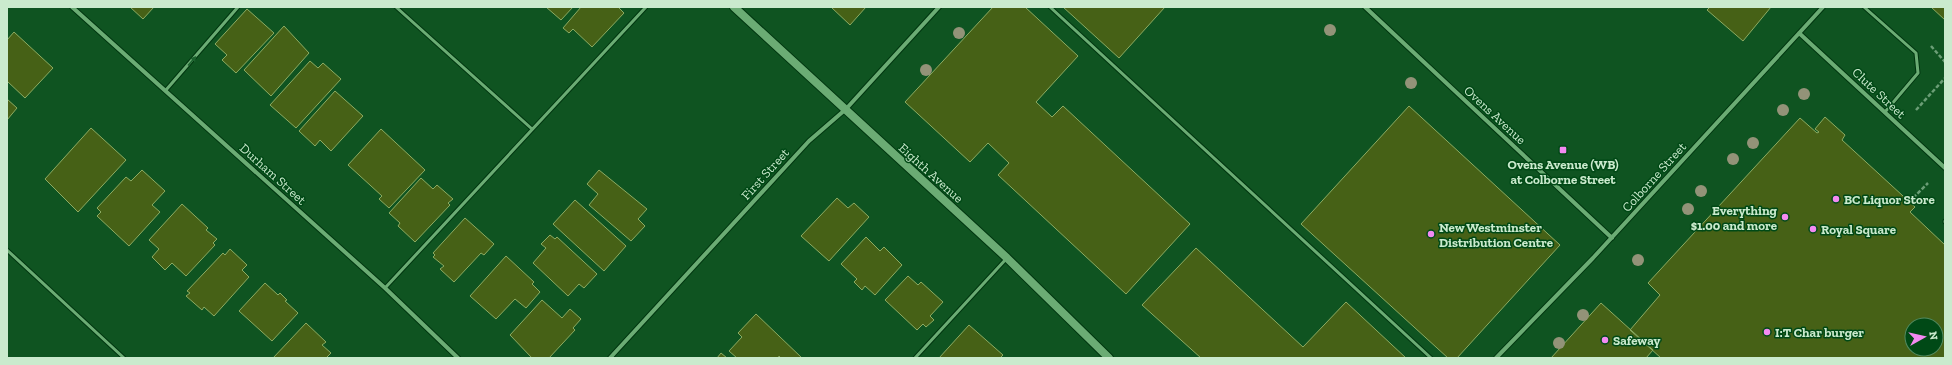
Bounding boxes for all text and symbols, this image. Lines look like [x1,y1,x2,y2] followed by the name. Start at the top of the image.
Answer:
[187,56,197,66] one-way arrow
[1849,65,1909,122] street label: Clute Street
[1461,83,1529,147] street label: Ovens Avenue
[1619,139,1689,215] street label: Colborne Street
[237,140,309,208] street label: Durham Street
[896,140,966,206] street label: Eighth Avenue
[738,145,792,203] street label: First Street
[1558,145,1568,155] marker: Ovens Avenue (WB) at Colborne Street
[1507,157,1619,187] place label: Ovens Avenue (WB) at Colborne Street
[1844,192,1936,207] place label: BC Liquor Store
[1831,194,1841,204] marker: BC Liquor Store
[1691,203,1778,233] place label: Everything $1.00 and more
[1780,212,1790,222] marker: Everything $1.00 and more
[1439,220,1554,250] place label: New Westminster Distribution Centre
[1821,222,1897,237] place label: Royal Square
[1808,224,1818,234] marker: Royal Square
[1426,229,1436,239] marker: New Westminster Distribution Centre
[1904,317,1944,357] north arrow
[1775,325,1864,340] place label: I:T Char burger
[1762,327,1772,337] marker: I:T Char burger
[1926,331,1941,341] text: N
[1613,333,1661,348] place label: Safeway
[1600,335,1610,345] marker: Safeway

